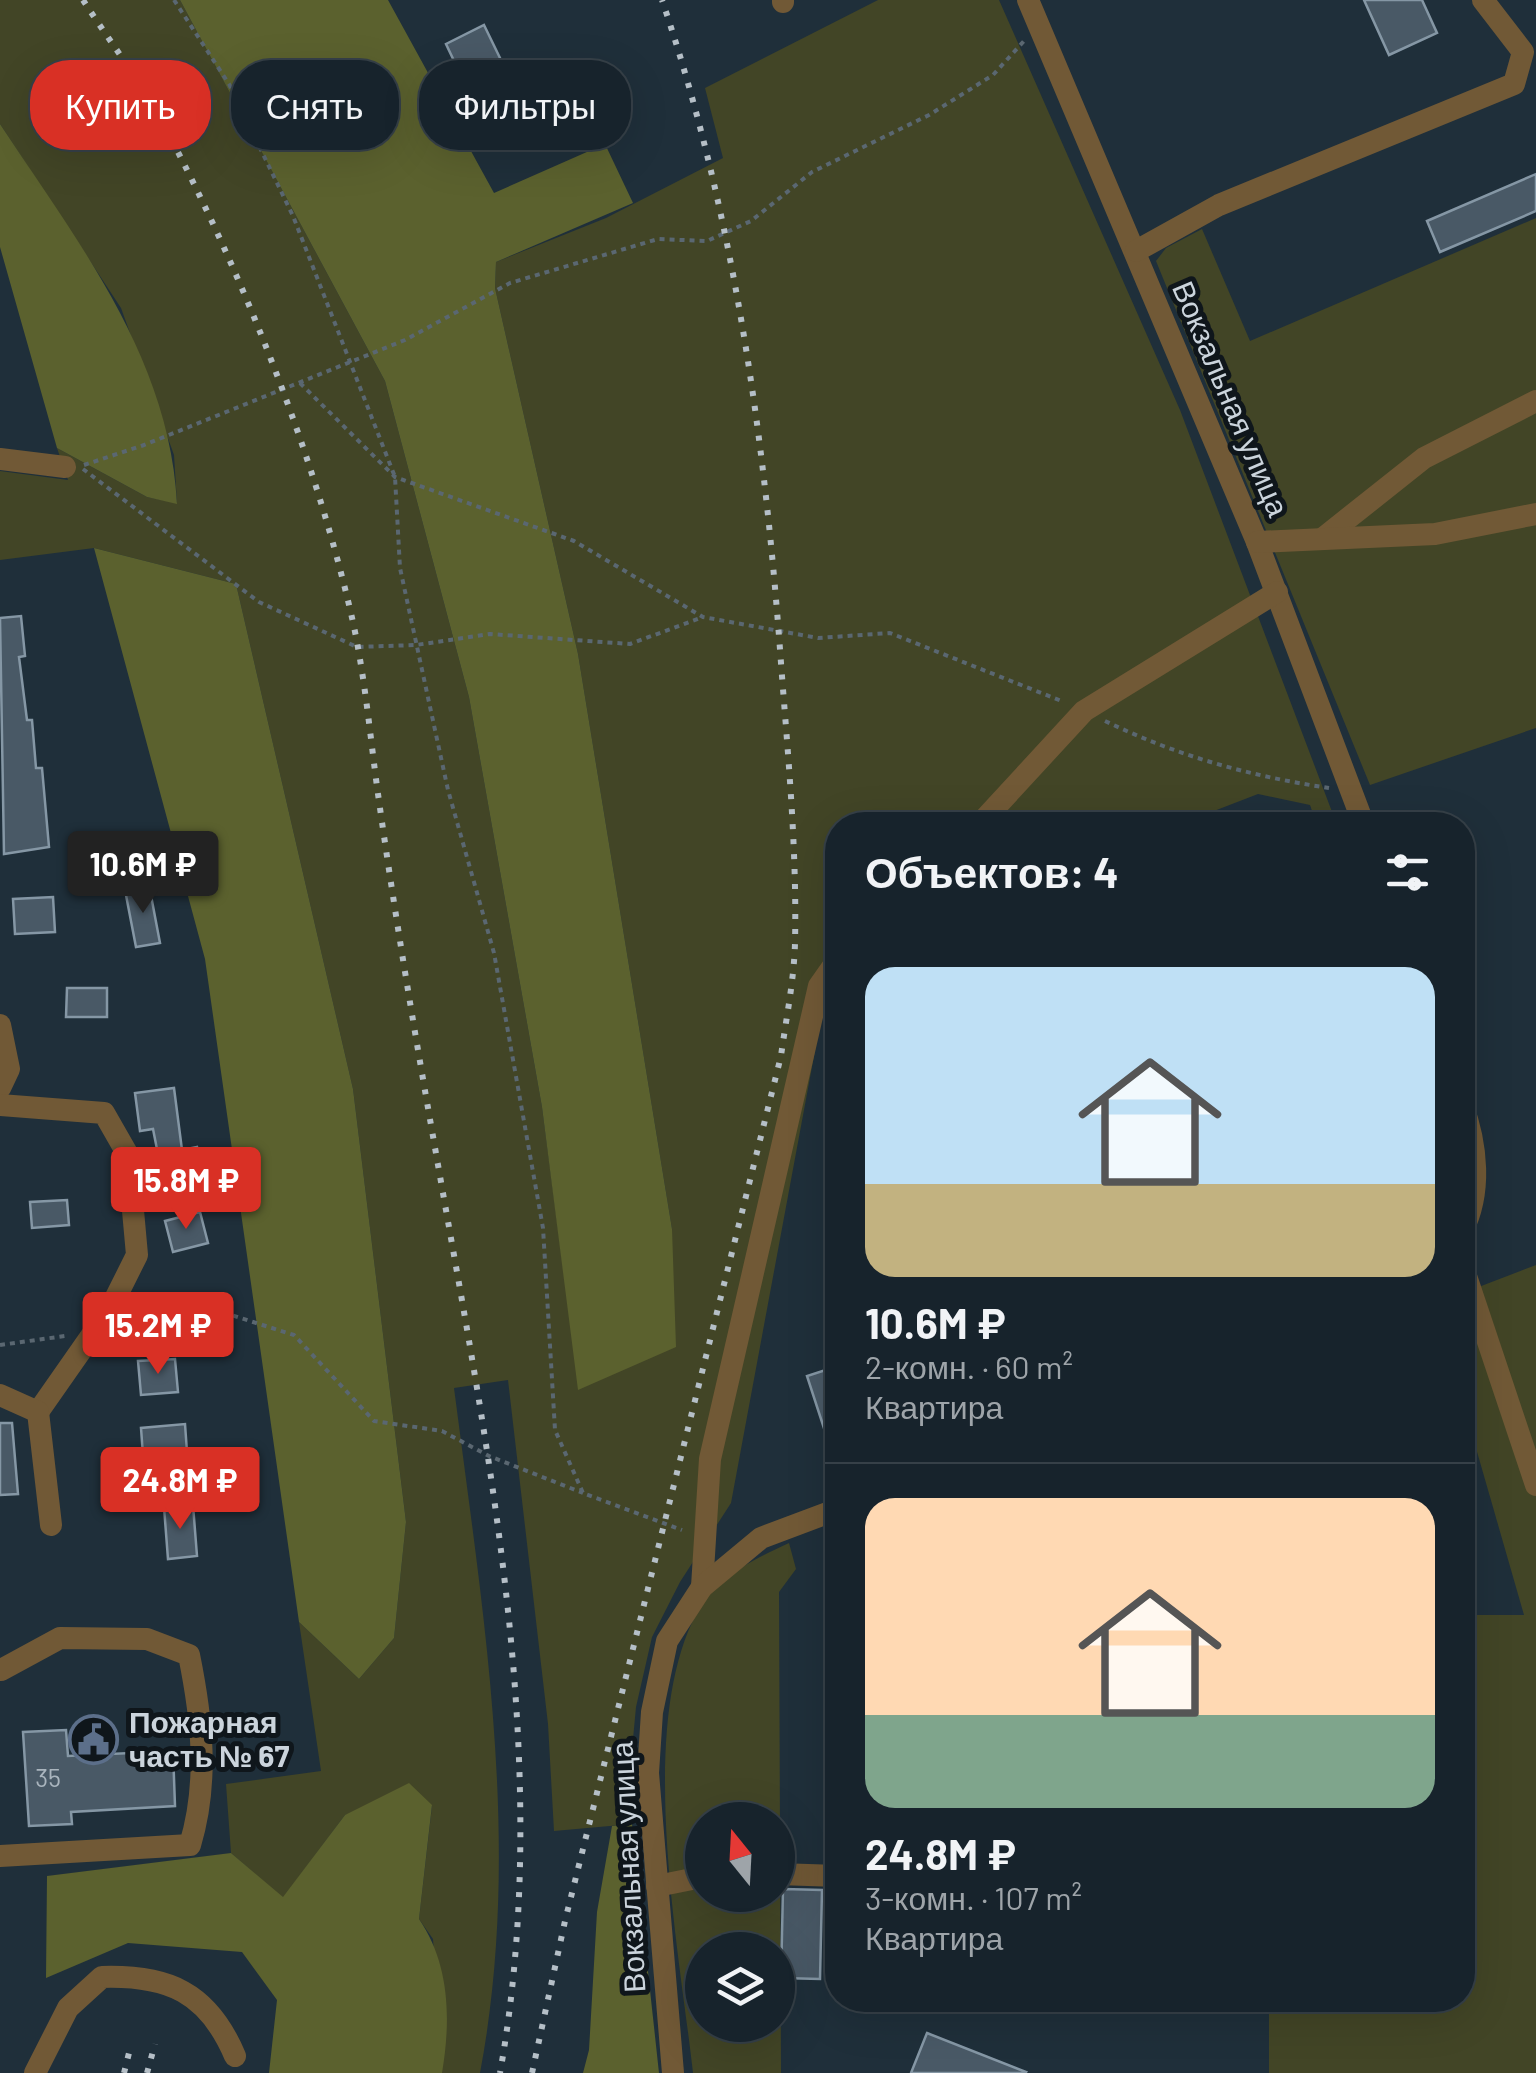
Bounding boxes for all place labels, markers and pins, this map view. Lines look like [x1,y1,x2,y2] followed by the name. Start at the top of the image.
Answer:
[51,831,235,916] pin: 10.6M ₽
[94,1147,278,1232] pin: 15.8M ₽
[66,1292,250,1377] pin: 15.2M ₽
[88,1447,272,1532] pin: 24.8M ₽
[129,1703,289,1773] place label: Пожарная часть № 67
[68,1714,120,1766] public building icon: Пожарная часть № 67

